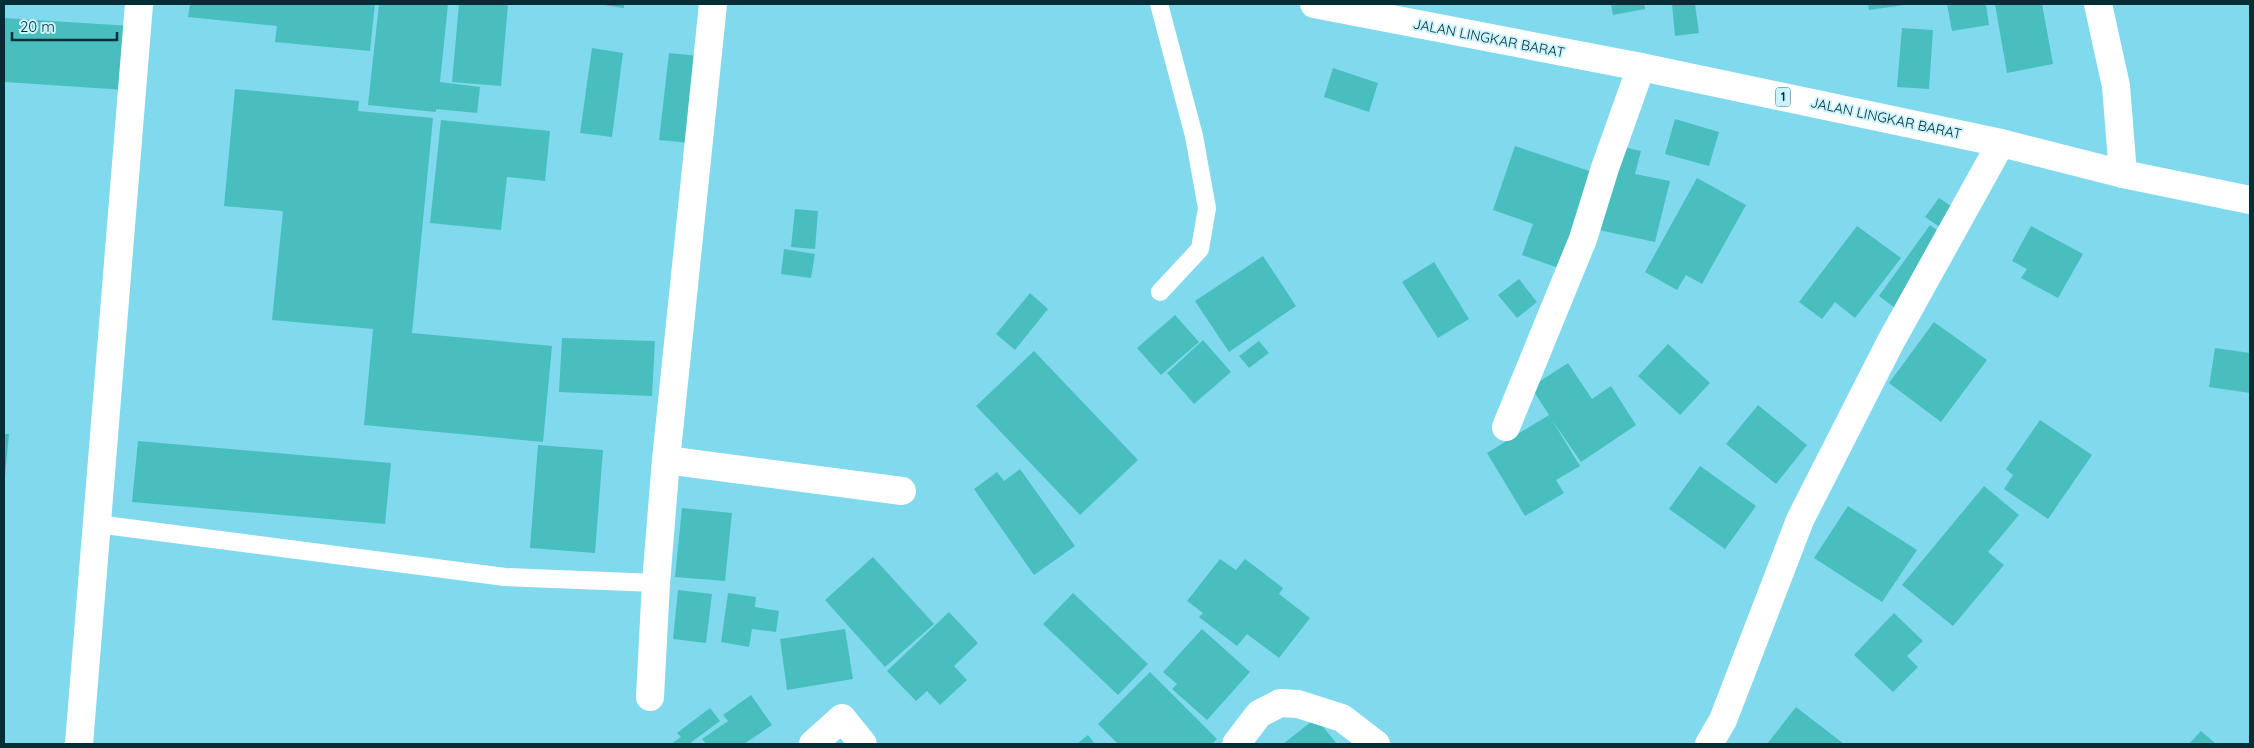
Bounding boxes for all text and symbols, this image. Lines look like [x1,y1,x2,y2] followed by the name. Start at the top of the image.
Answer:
[12,10,118,42] scale bar
[1412,14,1566,62] street label: JALAN LINGKAR BARAT
[20,17,55,36] text: 20 m
[1776,88,1790,106] road number: 1
[1809,93,1963,143] street label: JALAN LINGKAR BARAT

